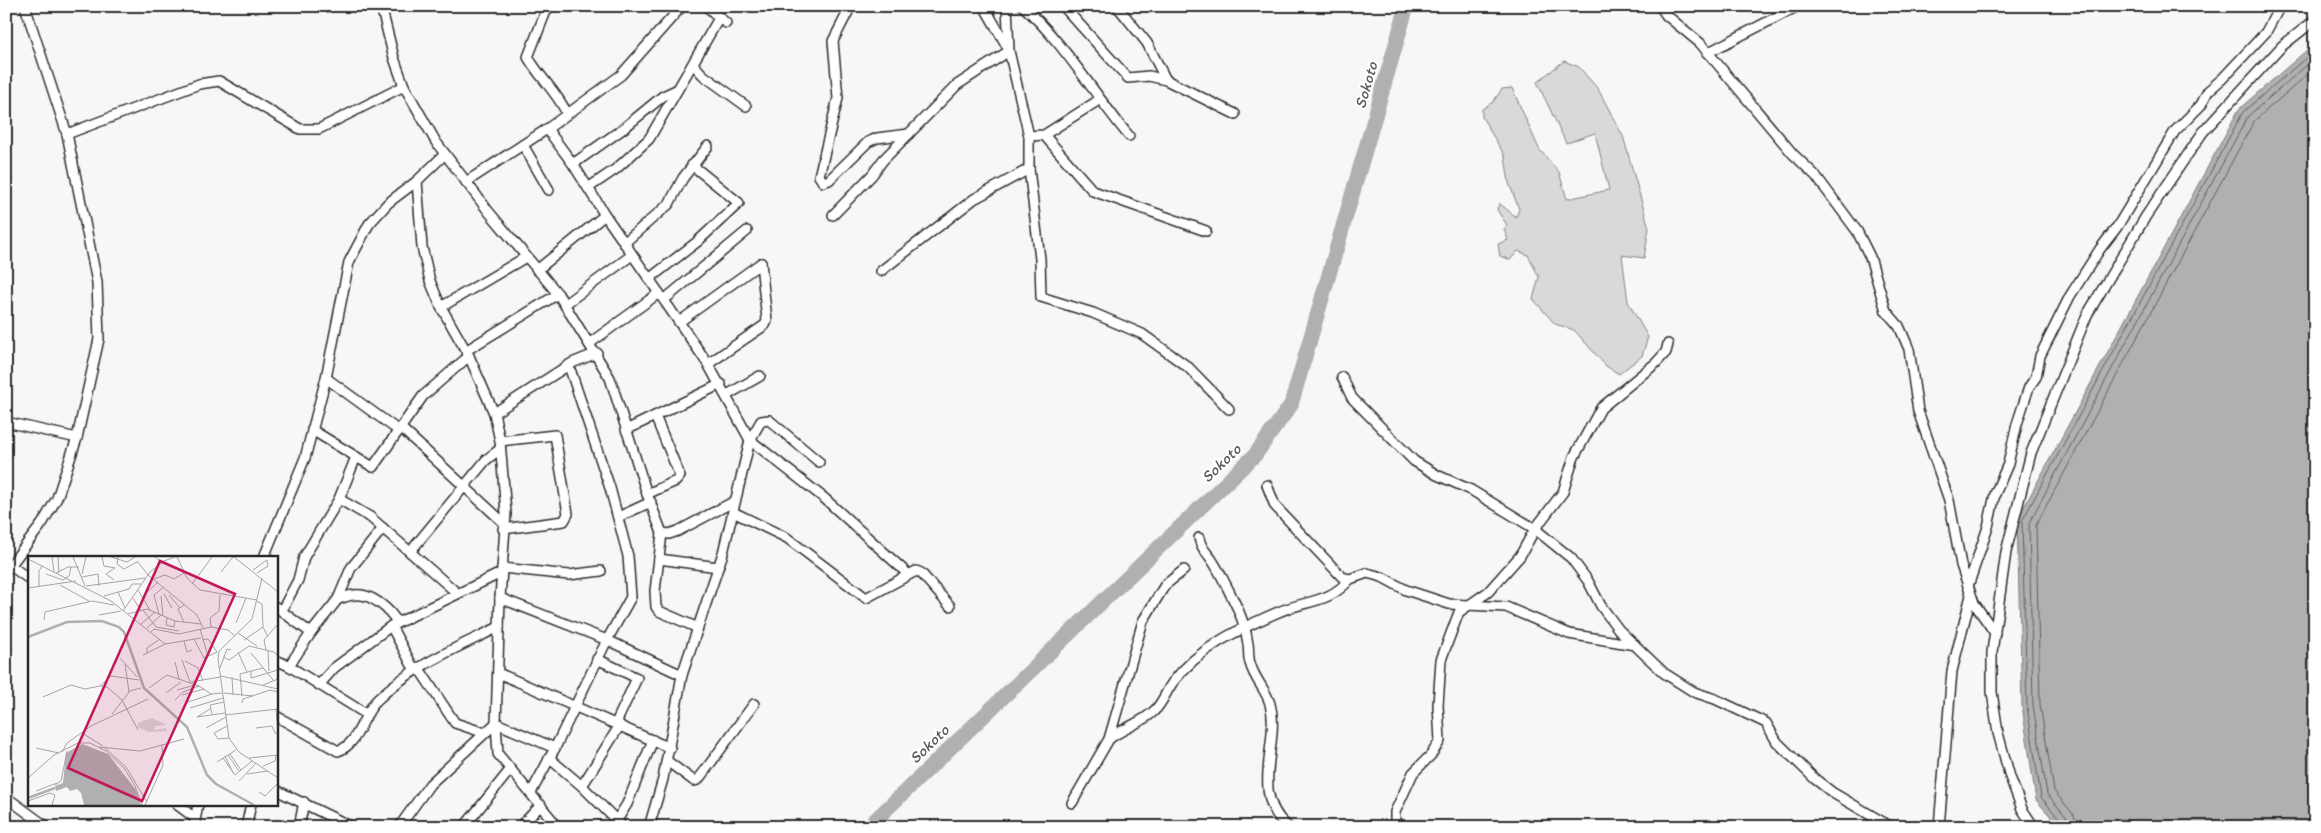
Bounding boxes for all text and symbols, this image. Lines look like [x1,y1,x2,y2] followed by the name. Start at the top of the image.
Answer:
[1350,59,1382,111] water label: Sokoto
[1197,439,1245,486] water label: Sokoto
[28,556,278,806] inset map
[905,720,953,767] water label: Sokoto

